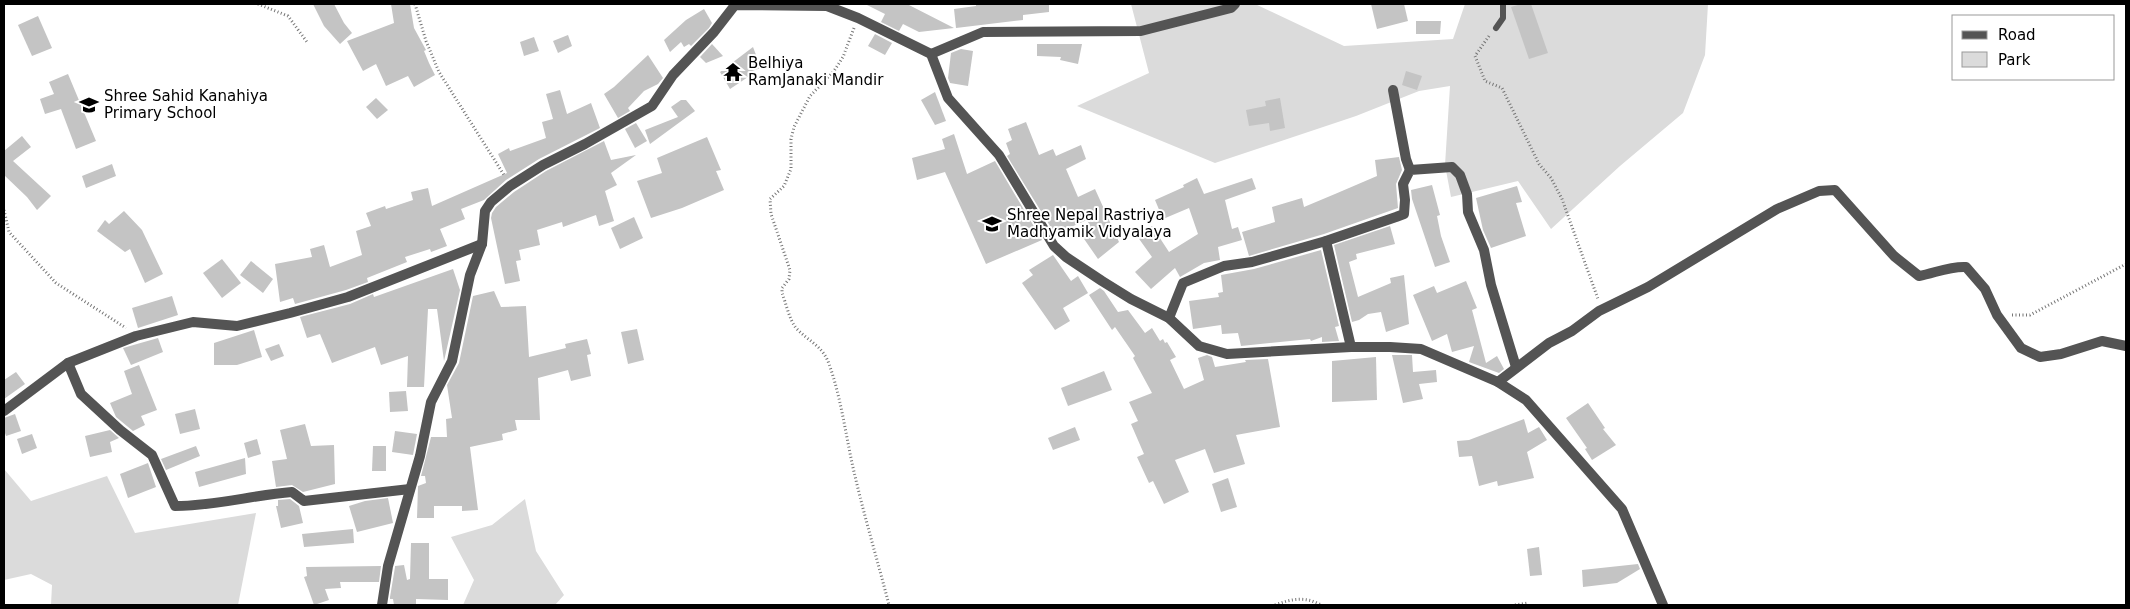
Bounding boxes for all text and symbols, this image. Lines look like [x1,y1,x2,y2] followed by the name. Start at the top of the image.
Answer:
[1952,15,2115,80] legend
[1998,26,2036,44] text: Road
[1998,51,2031,69] text: Park
[748,54,884,89] place label: Belhiya RamJanaki Mandir
[722,61,744,83] temple icon: Belhiya RamJanaki Mandir
[104,87,268,122] place label: Shree Sahid Kanahiya Primary School
[78,94,100,116] school or university icon: Shree Sahid Kanahiya Primary School
[1007,206,1172,241] place label: Shree Nepal Rastriya Madhyamik Vidyalaya
[981,213,1003,235] school or university icon: Shree Nepal Rastriya Madhyamik Vidyalaya

